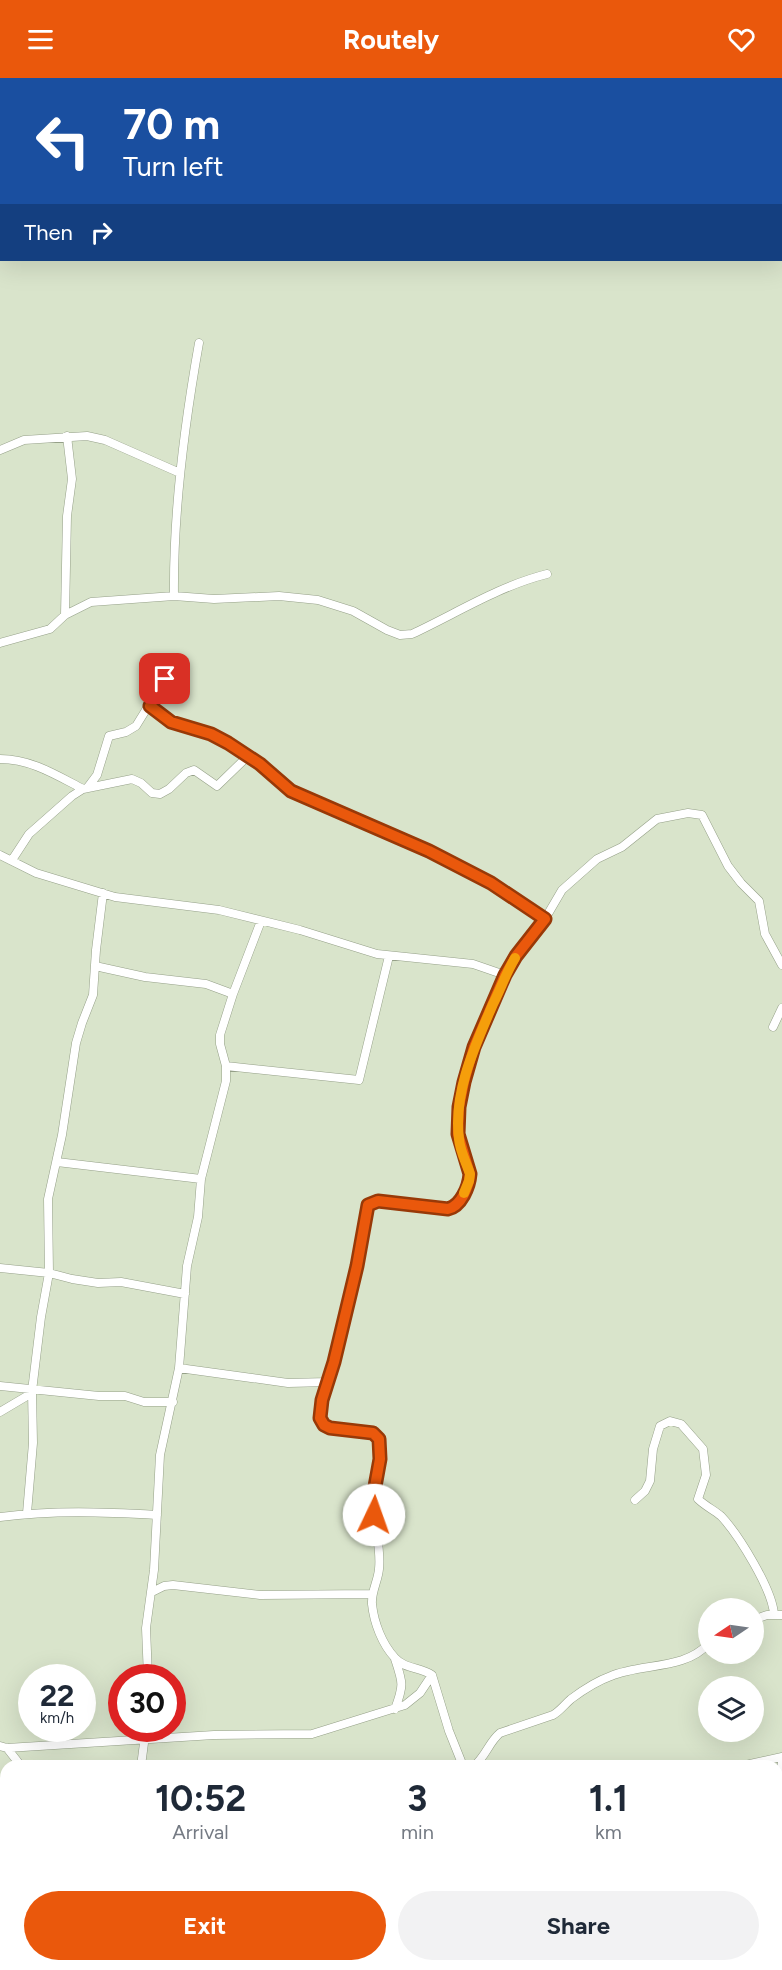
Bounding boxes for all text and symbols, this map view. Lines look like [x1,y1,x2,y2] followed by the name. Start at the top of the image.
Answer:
[24,23,57,56] icon: menu
[343,23,439,56] text: Routely
[725,23,758,56] icon: heart
[123,99,220,150] text: 70 m
[24,102,102,180] icon: left
[123,150,223,183] text: Turn left
[85,216,118,249] icon: right
[24,219,73,246] text: Then
[139,653,190,704] pin
[148,662,181,695] icon: arrive
[342,1483,406,1547] position arrow
[698,1598,764,1664] north arrow
[698,1598,764,1742] map controls
[108,1664,186,1742] speed limit sign: 30
[698,1676,764,1742] button: layers
[40,1677,74,1714] text: 22
[40,1709,74,1727] text: km/h
[155,1777,246,1820] text: 10:52
[407,1777,427,1820] text: 3
[589,1777,628,1820] text: 1.1
[172,1820,229,1844] text: Arrival
[401,1820,434,1844] text: min
[595,1820,622,1844] text: km
[24,1891,386,1960] button: Exit
[398,1891,759,1960] button: Share

